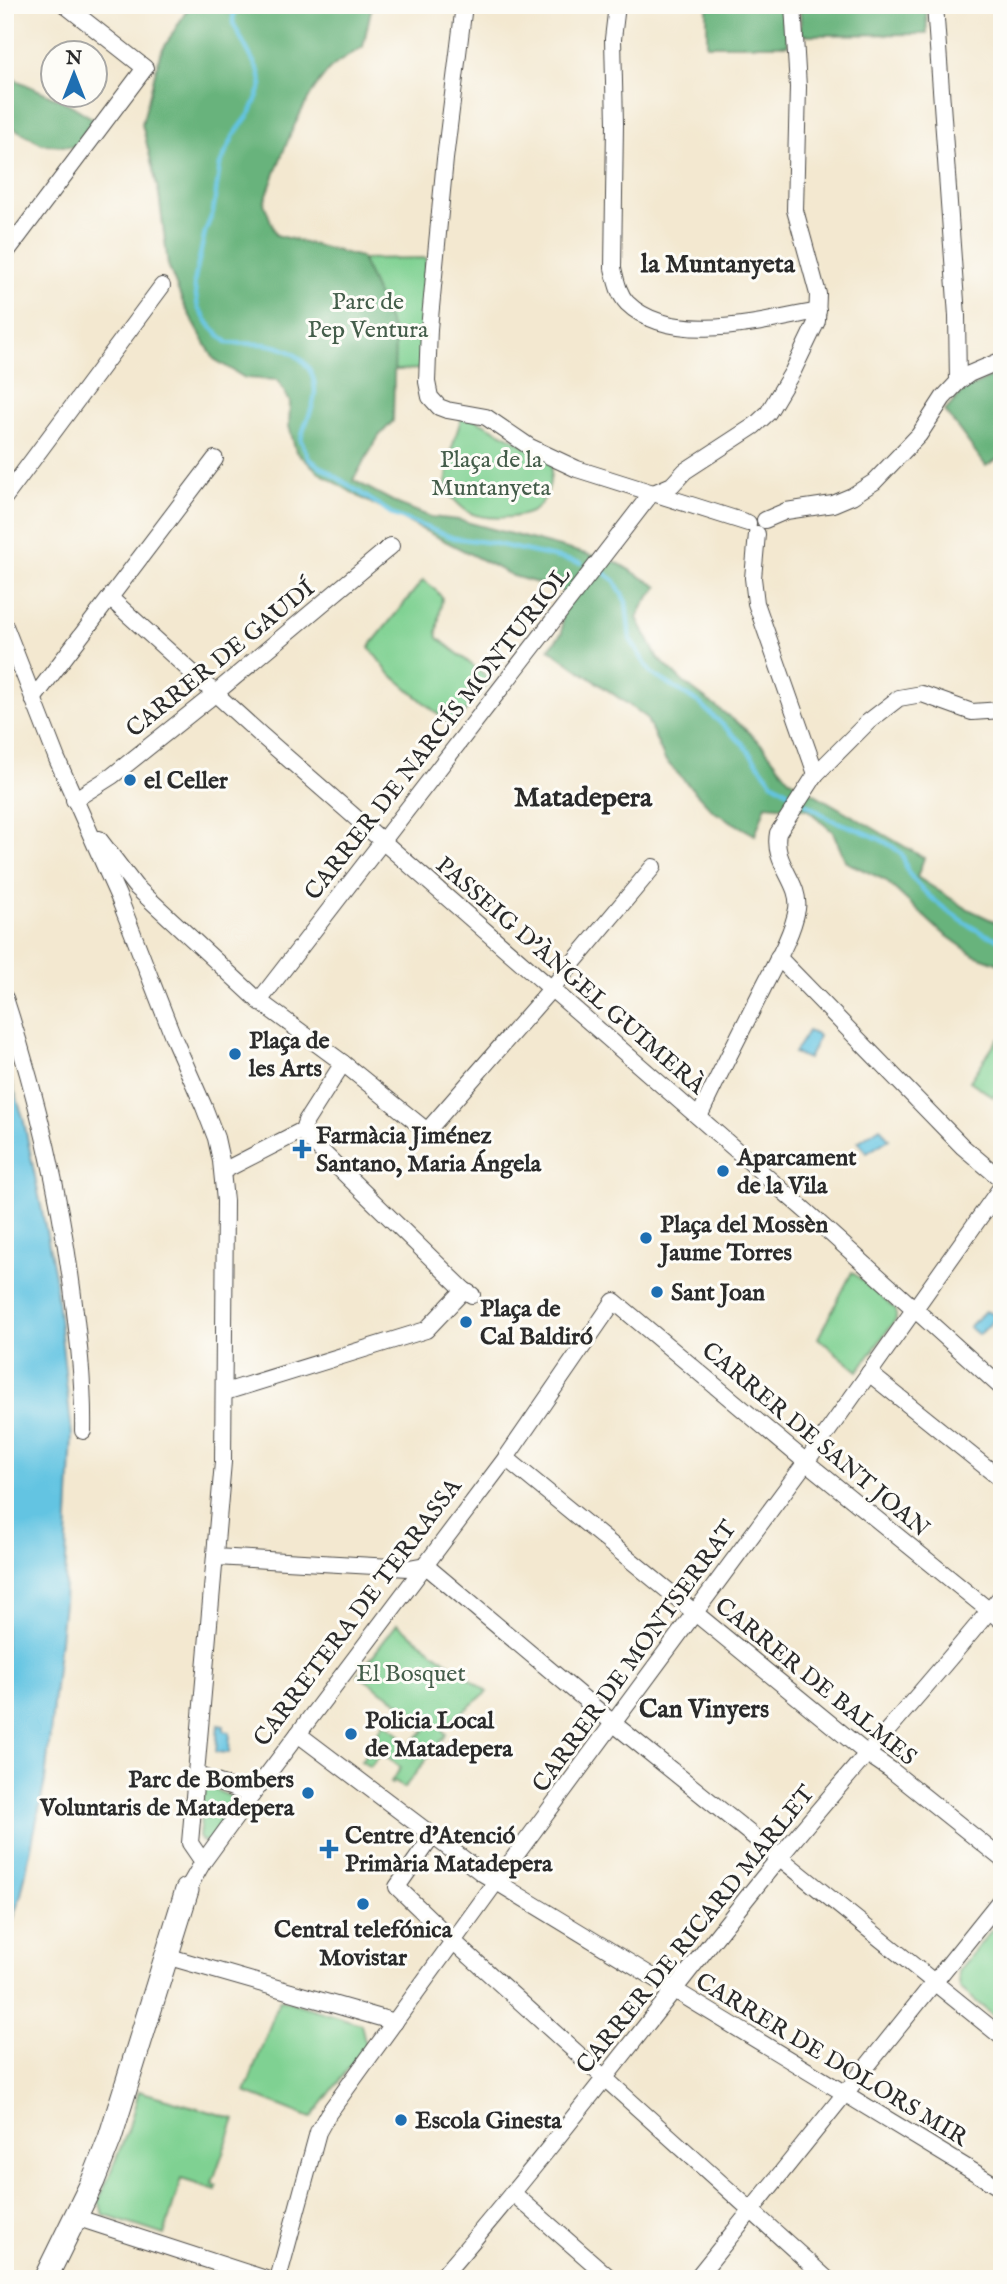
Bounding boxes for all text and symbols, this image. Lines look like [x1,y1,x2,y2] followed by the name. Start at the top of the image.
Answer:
[38,38,108,108] north arrow
[65,47,83,71] text: N
[640,248,796,281] district label: la Muntanyeta
[308,287,429,346] park label: Parc de Pep Ventura
[431,445,552,504] park label: Plaça de la Muntanyeta
[298,560,579,907] street label: CARRER DE NARCÍS MONTURIOL
[120,573,322,745] street label: CARRER DE GAUDÍ
[144,766,228,797] place label: el Celler
[122,772,138,788] marker: el Celler
[514,781,653,816] district label: Matadepera
[429,850,712,1102] street label: PASSEIG D'ÀNGEL GUIMERÀ
[248,1026,330,1085] place label: Plaça de les Arts
[227,1046,243,1062] marker: Plaça de les Arts
[316,1121,542,1180] place label: Farmàcia Jiménez Santano, Maria Ángela
[294,1141,310,1157] marker: Farmàcia Jiménez Santano, Maria Ángela
[736,1143,857,1202] place label: Aparcament de la Vila
[715,1163,731,1179] marker: Aparcament de la Vila
[657,1210,828,1269] place label: Plaça del Mossèn Jaume Torres
[638,1230,654,1246] marker: Plaça del Mossèn Jaume Torres
[671,1278,765,1309] place label: Sant Joan
[649,1284,665,1300] marker: Sant Joan
[480,1294,593,1353] place label: Plaça de Cal Baldiró
[458,1314,474,1330] marker: Plaça de Cal Baldiró
[695,1336,936,1545] street label: CARRER DE SANT JOAN
[247,1472,470,1753] street label: CARRETERA DE TERRASSA
[526,1514,745,1799] street label: CARRER DE MONTSERRAT
[708,1591,922,1773] street label: CARRER DE BALMES
[356,1659,466,1690] park label: El Bosquet
[639,1693,769,1726] district label: Can Vinyers
[365,1706,513,1765] place label: Policia Local de Matadepera
[343,1726,359,1742] marker: Policia Local de Matadepera
[39,1765,295,1824] place label: Parc de Bombers Voluntaris de Matadepera
[570,1779,823,2081] street label: CARRER DE RICARD MARLET
[300,1785,316,1801] marker: Parc de Bombers Voluntaris de Matadepera
[345,1821,553,1880] place label: Centre d'Atenció Primària Matadepera
[319,1839,339,1859] marker: Centre d'Atenció Primària Matadepera
[355,1896,371,1912] marker: Central telefónica Movistar
[274,1915,453,1974] place label: Central telefónica Movistar
[689,1966,974,2155] street label: CARRER DE DOLORS MIR
[415,2106,562,2137] place label: Escola Ginesta
[393,2112,409,2128] marker: Escola Ginesta

